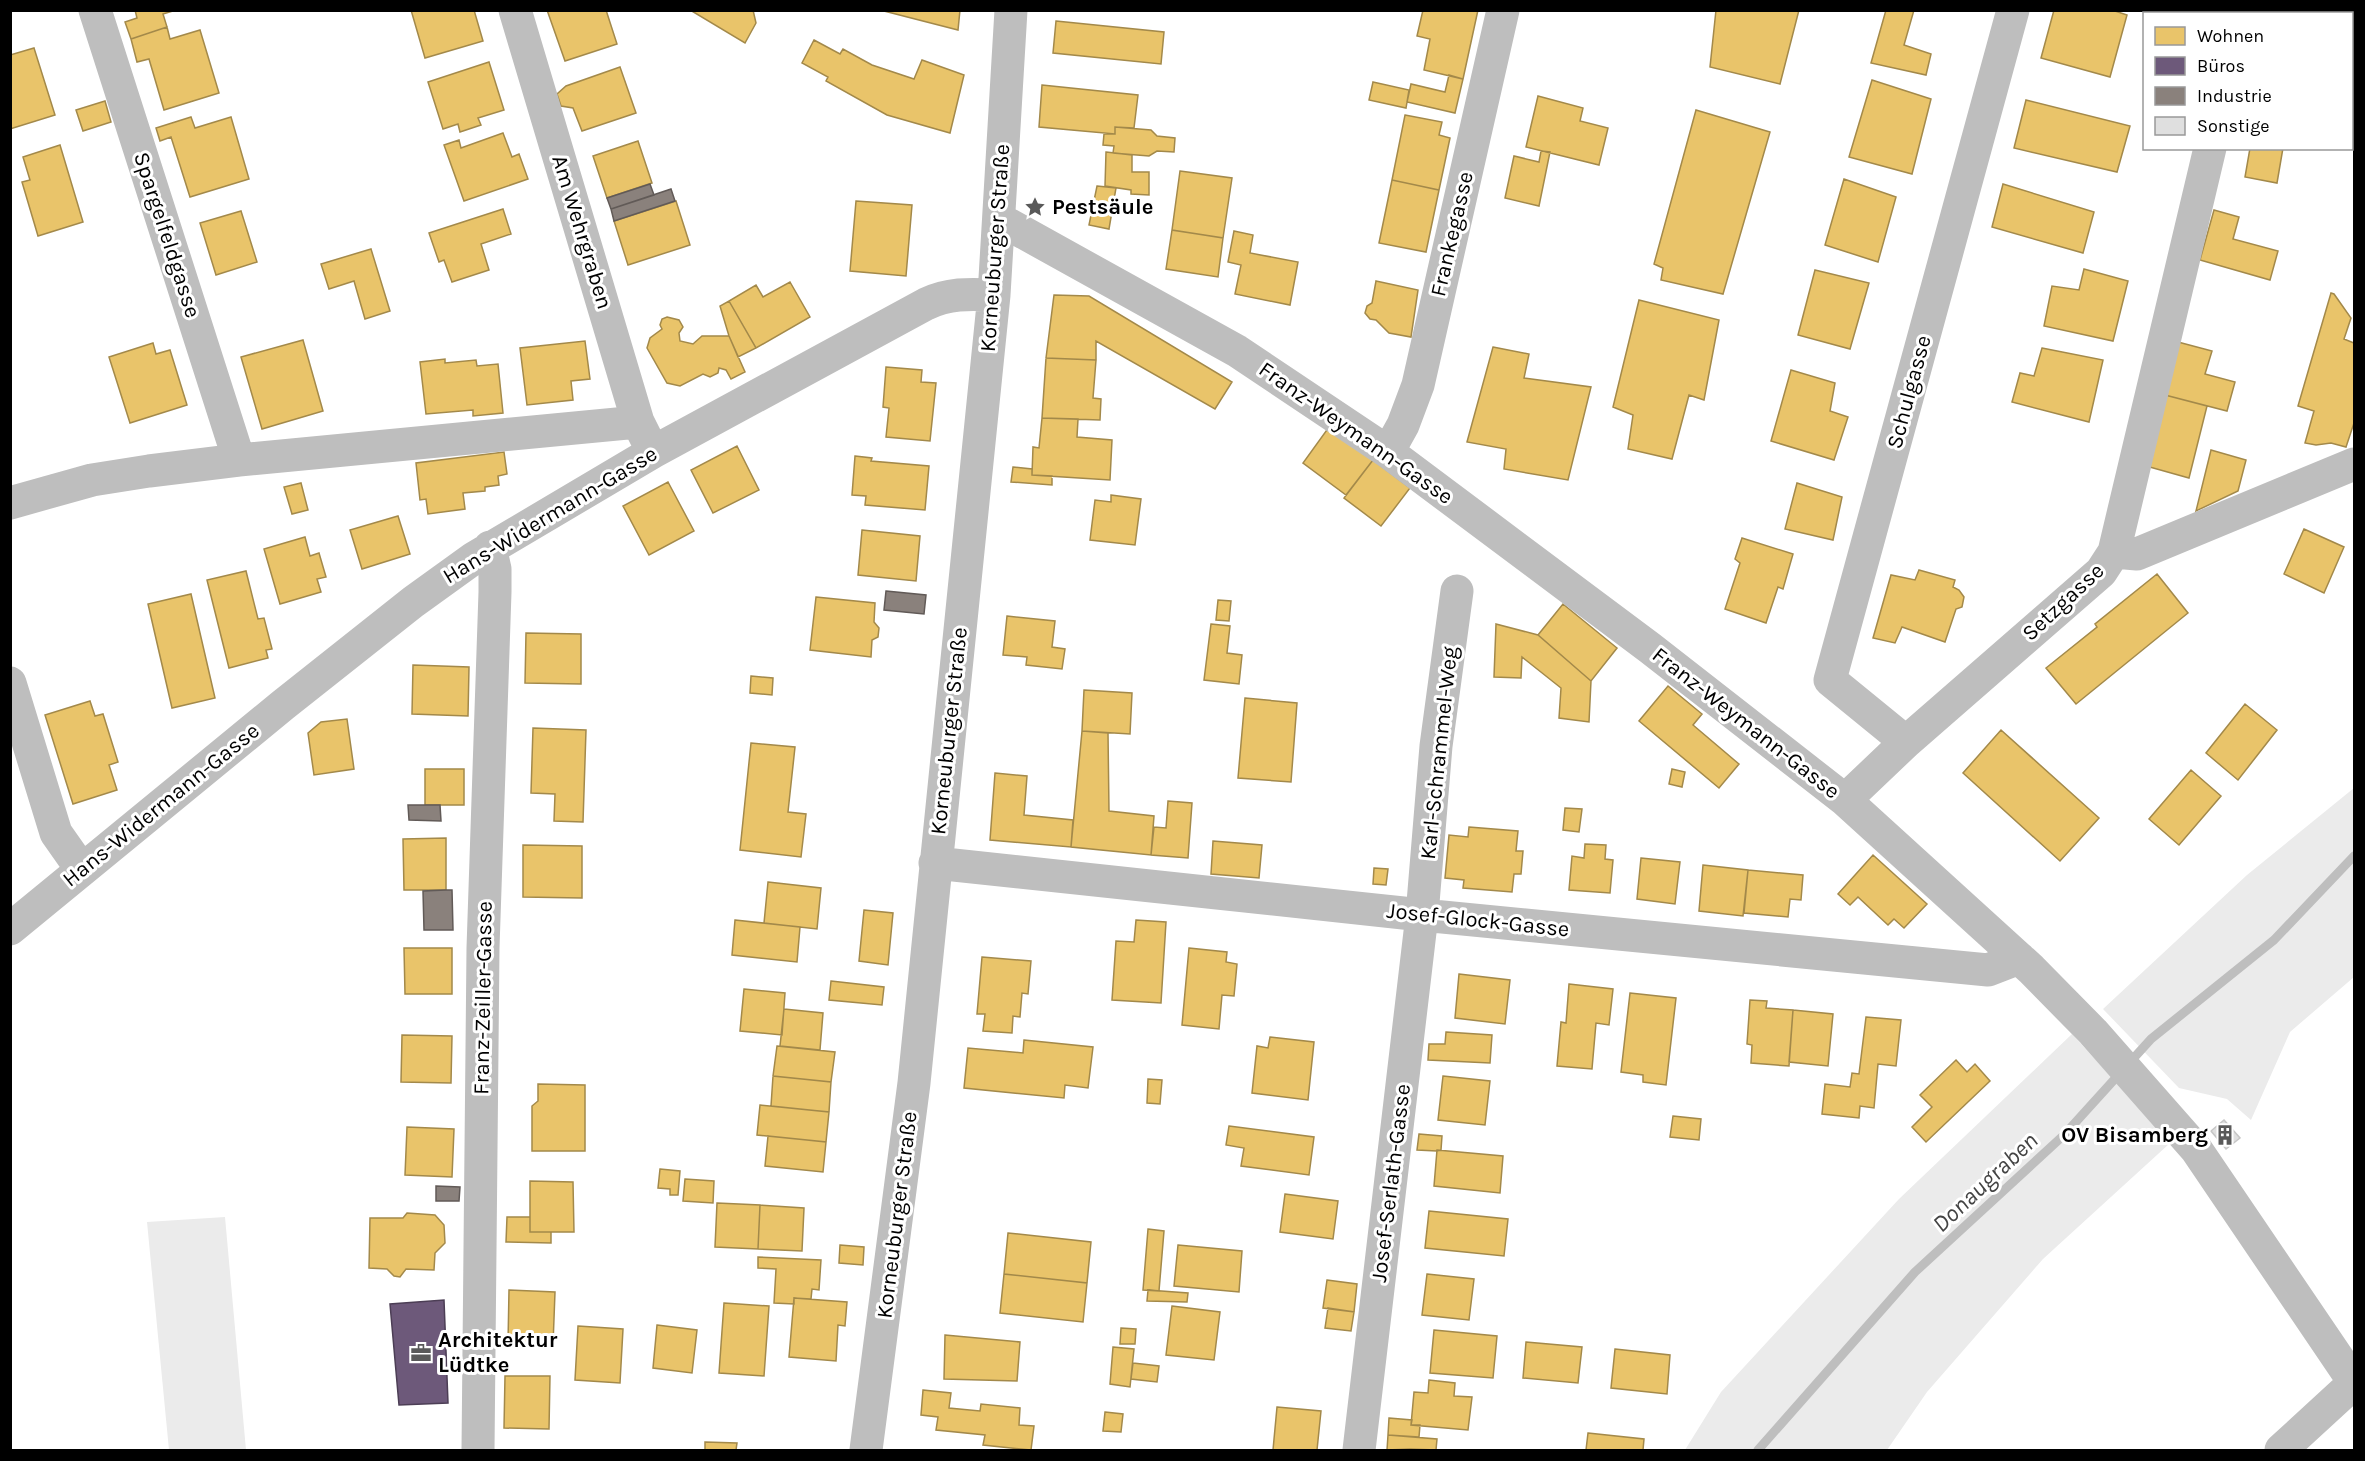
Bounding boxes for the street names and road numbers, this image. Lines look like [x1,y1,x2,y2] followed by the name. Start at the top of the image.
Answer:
[975,143,1015,353] street label: Korneuburger Straße
[128,149,206,321] street label: Spargelfeldgasse
[546,152,618,312] street label: Am Wehrgraben
[1425,169,1479,299] street label: Frankegasse
[1881,332,1937,452] street label: Schulgasse
[1254,356,1458,510] street label: Franz-Weymann-Gasse
[438,441,662,589] street label: Hans-Widermann-Gasse
[2017,558,2109,646] street label: Setzgasse
[925,626,973,836] street label: Korneuburger Straße
[1647,642,1845,804] street label: Franz-Weymann-Gasse
[1415,645,1463,861] street label: Karl-Schrammel-Weg
[57,718,265,892] street label: Hans-Widermann-Gasse
[1385,897,1571,943] street label: Josef-Glock-Gasse
[468,901,498,1095] street label: Franz-Zeiller-Gasse
[1366,1082,1416,1284] street label: Josef-Serlath-Gasse
[871,1110,923,1320] street label: Korneuburger Straße

